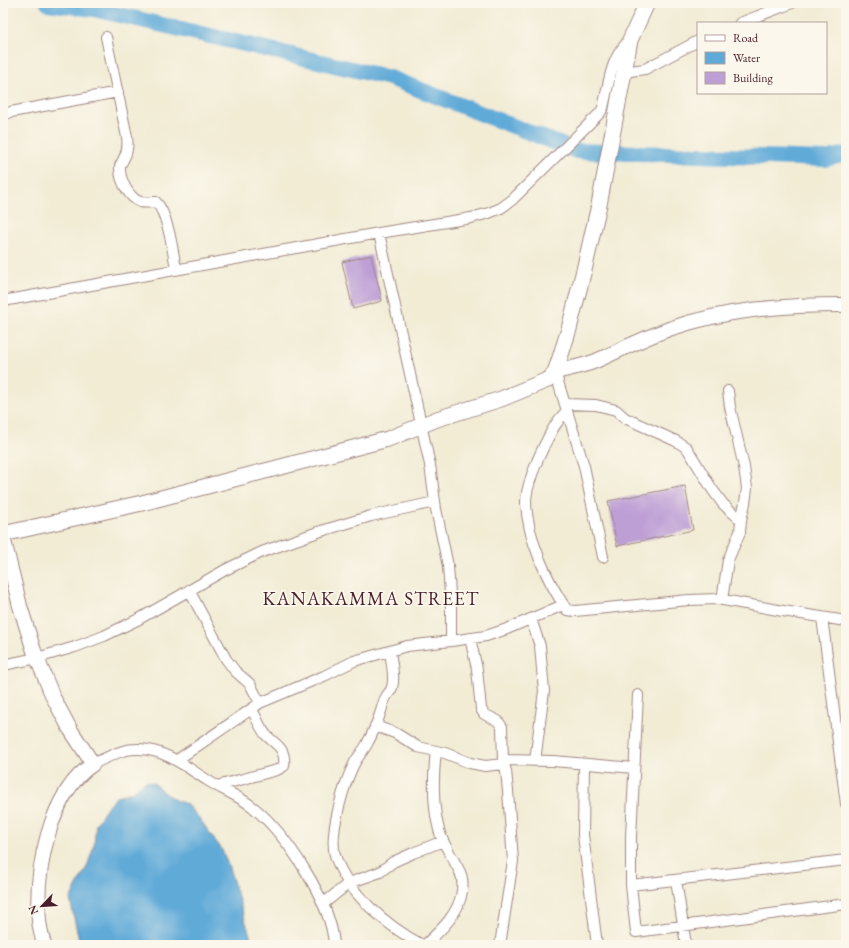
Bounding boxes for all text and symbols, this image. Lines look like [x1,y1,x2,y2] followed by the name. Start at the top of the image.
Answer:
[697,22,827,94] legend
[733,30,759,46] text: Road
[733,50,760,66] text: Water
[733,70,774,86] text: Building
[263,586,479,611] district label: KANAKAMMA STREET
[22,886,62,926] north arrow
[25,903,41,917] text: N

